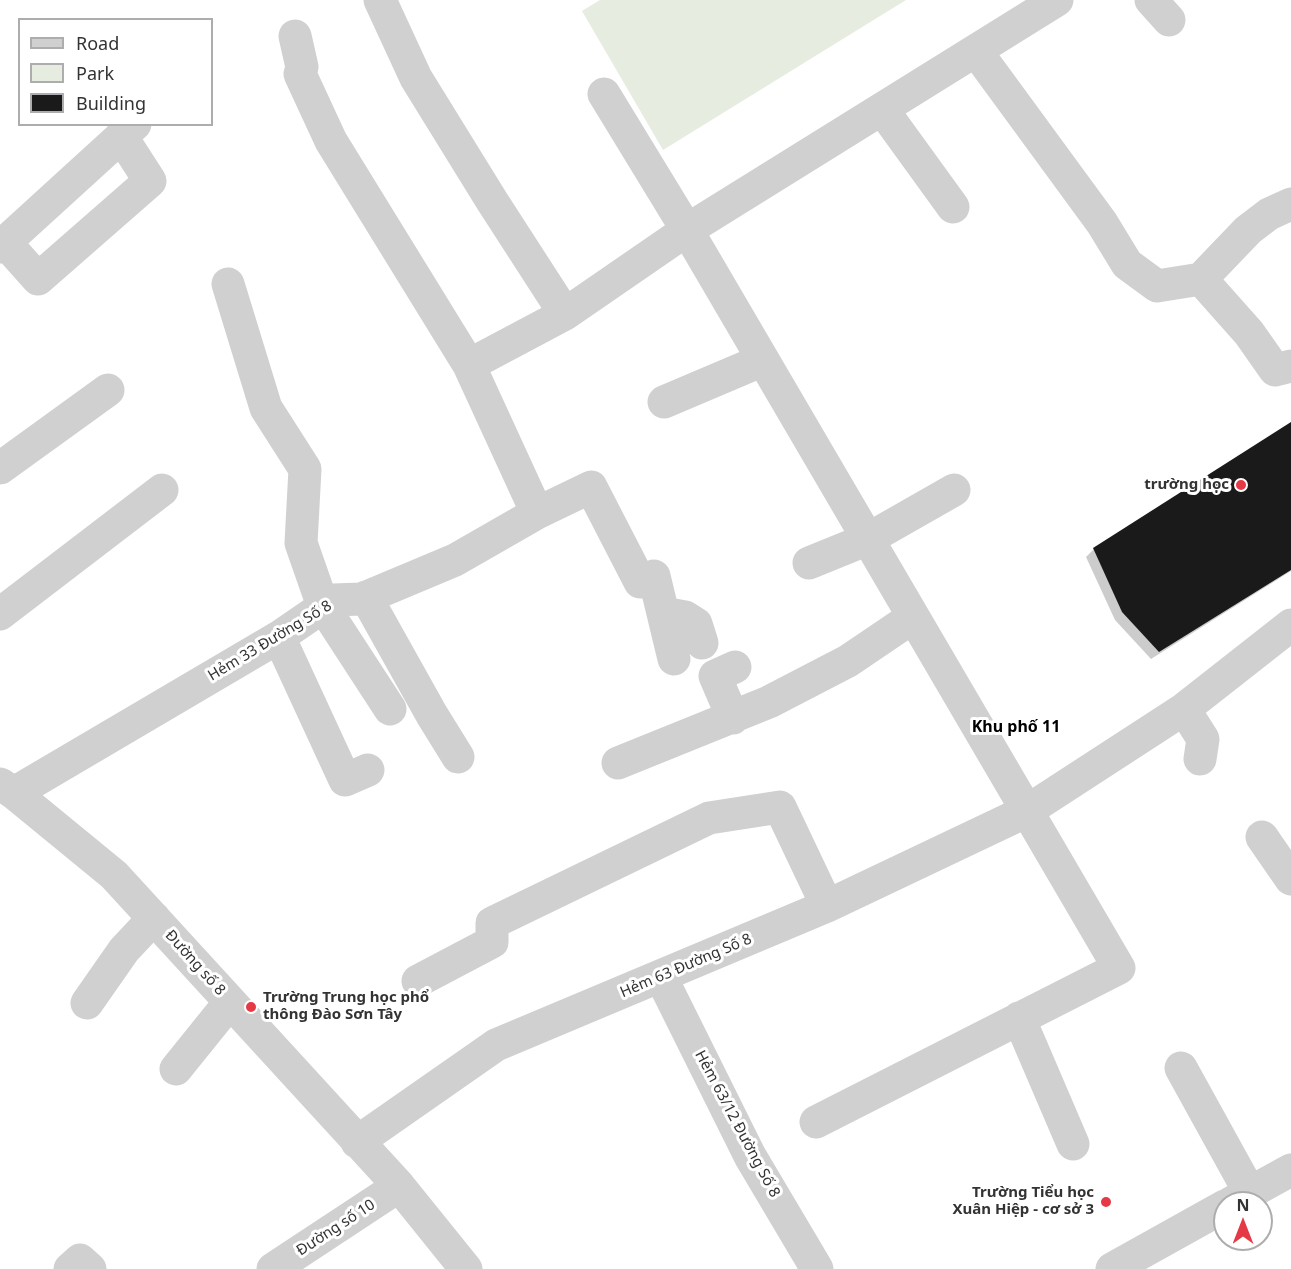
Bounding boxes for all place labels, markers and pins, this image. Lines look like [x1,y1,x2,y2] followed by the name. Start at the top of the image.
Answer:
[1144,476,1229,494] place label: trường học
[1234,478,1248,492] marker: trường học
[263,989,429,1024] place label: Trường Trung học phổ thông Đào Sơn Tây
[244,1000,258,1014] marker: Trường Trung học phổ thông Đào Sơn Tây
[952,1184,1094,1219] place label: Trường Tiểu học Xuân Hiệp - cơ sở 3
[1099,1195,1113,1209] marker: Trường Tiểu học Xuân Hiệp - cơ sở 3

